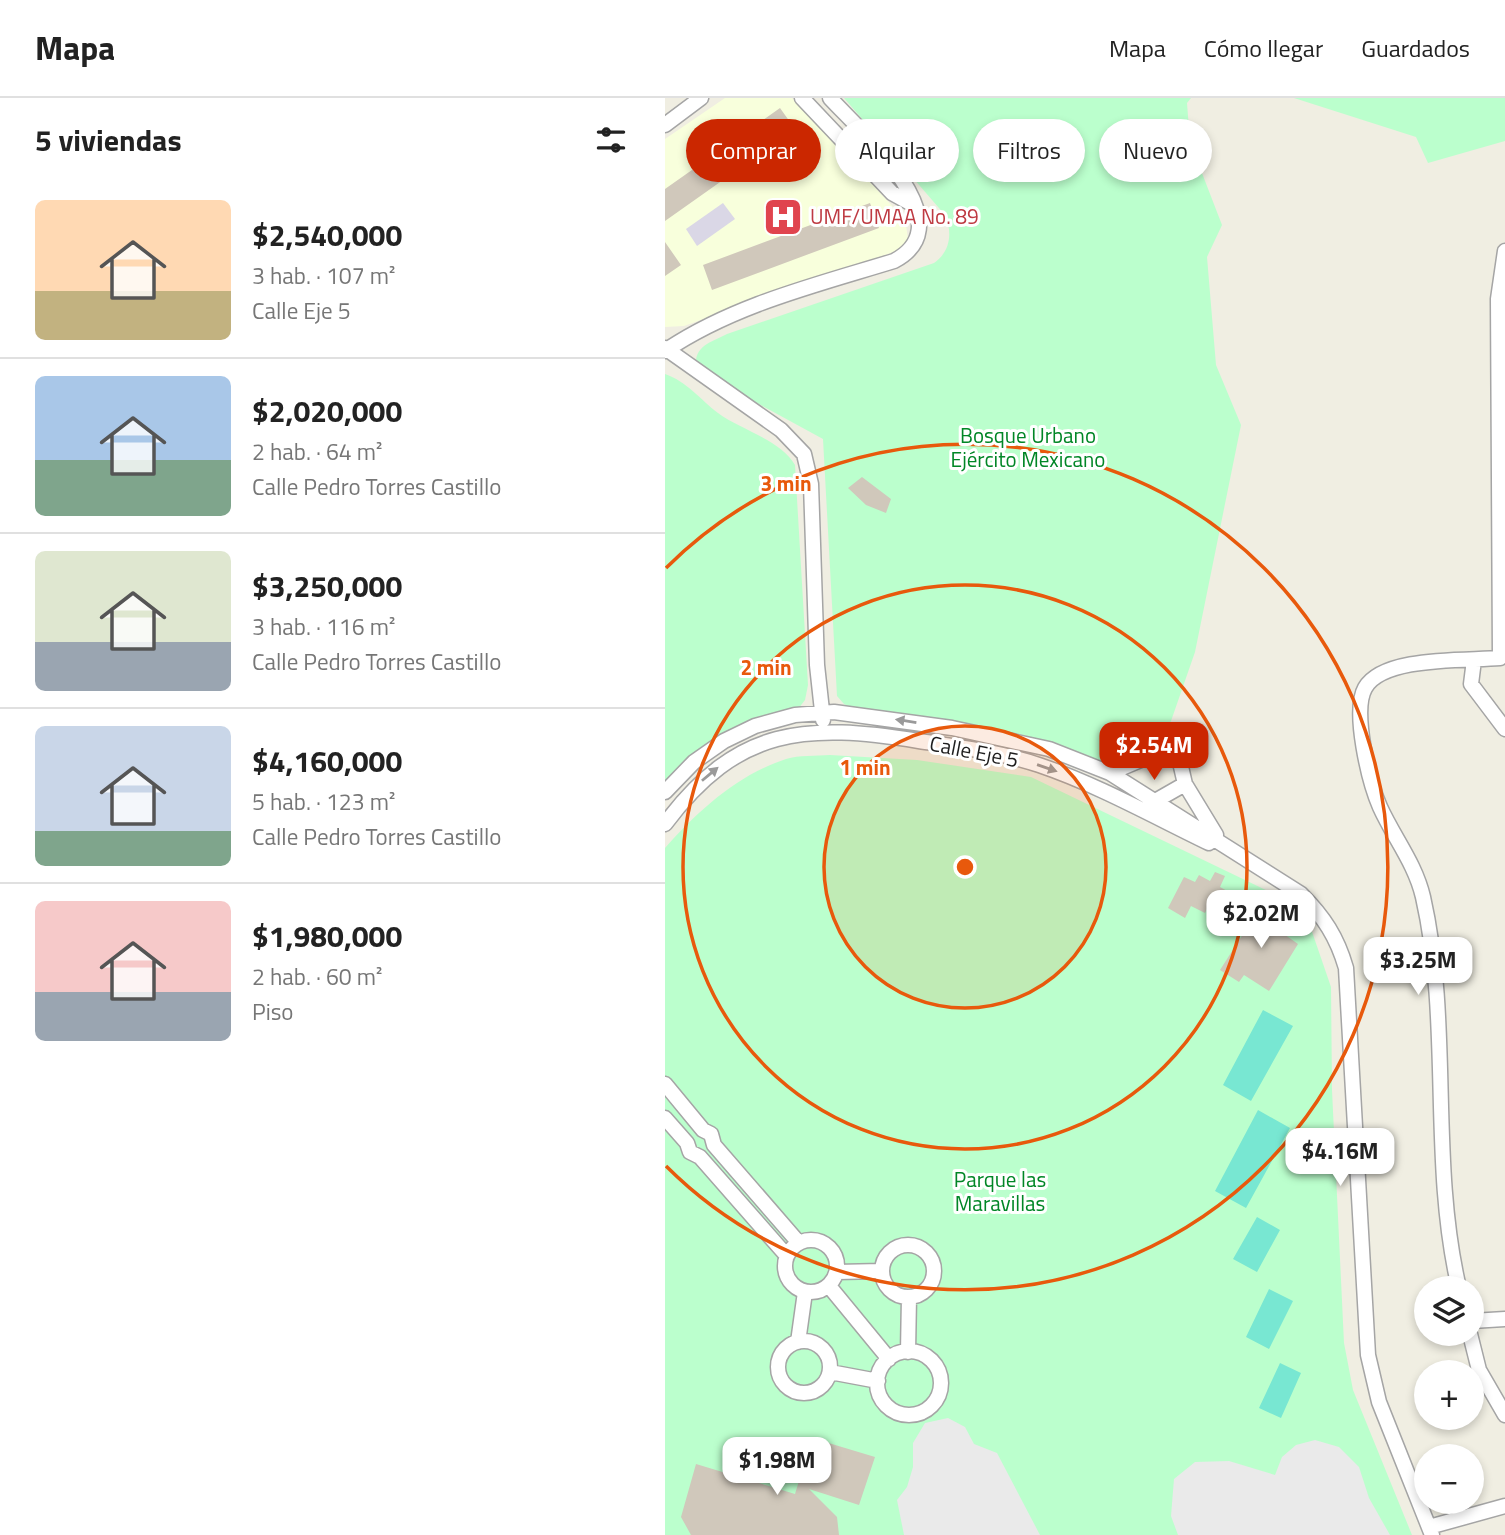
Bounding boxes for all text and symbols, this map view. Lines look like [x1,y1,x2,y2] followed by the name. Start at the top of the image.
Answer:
[35,23,115,73] text: Mapa
[1109,30,1166,66] text: Mapa
[1204,30,1323,66] text: Cómo llegar
[1361,30,1470,66] text: Guardados
[35,117,182,163] text: 5 viviendas
[686,119,821,182] chip: Comprar
[835,119,959,182] chip: Alquilar
[973,119,1085,182] chip: Filtros
[1099,119,1212,182] chip: Nuevo
[592,121,630,159] icon: filters
[762,196,804,238] hospital icon: UMF/UMAA No. 89
[810,200,979,232] place label: UMF/UMAA No. 89
[252,212,402,258] text: $2,540,000
[91,228,175,312] icon: home
[252,258,395,293] text: 3 hab. · 107 m²
[252,293,351,328] text: Calle Eje 5
[252,388,402,434] text: $2,020,000
[91,404,175,488] icon: home
[951,419,1105,475] park label: Bosque Urbano Ejército Mexicano
[252,434,382,469] text: 2 hab. · 64 m²
[760,467,812,499] text: 3 min
[252,469,501,504] text: Calle Pedro Torres Castillo
[252,563,402,609] text: $3,250,000
[91,579,175,663] icon: home
[252,609,395,644] text: 3 hab. · 116 m²
[252,644,501,679] text: Calle Pedro Torres Castillo
[740,651,792,683] text: 2 min
[895,715,917,726] one-way arrow
[1097,722,1211,782] pin: $2.54M
[927,727,1021,775] street label: Calle Eje 5
[1115,727,1193,762] text: $2.54M
[252,738,402,784] text: $4,160,000
[839,751,891,783] text: 1 min
[91,754,175,838] icon: home
[1036,763,1057,774] one-way arrow
[702,767,719,782] one-way arrow
[252,784,395,819] text: 5 hab. · 123 m²
[252,819,501,854] text: Calle Pedro Torres Castillo
[953,855,977,879] centre of rings
[1204,890,1318,950] pin: $2.02M
[1222,895,1300,930] text: $2.02M
[252,913,402,959] text: $1,980,000
[91,929,175,1013] icon: home
[1361,937,1475,997] pin: $3.25M
[1379,942,1457,977] text: $3.25M
[252,959,382,994] text: 2 hab. · 60 m²
[252,994,294,1029] text: Piso
[1283,1128,1397,1188] pin: $4.16M
[1301,1133,1379,1168] text: $4.16M
[954,1163,1046,1219] park label: Parque las Maravillas
[1414,1276,1484,1514] map controls
[1414,1276,1484,1346] button: layers
[1414,1360,1484,1430] button: +
[720,1438,834,1497] pin: $1.98M
[738,1442,816,1477] text: $1.98M
[1414,1444,1484,1514] button: −

